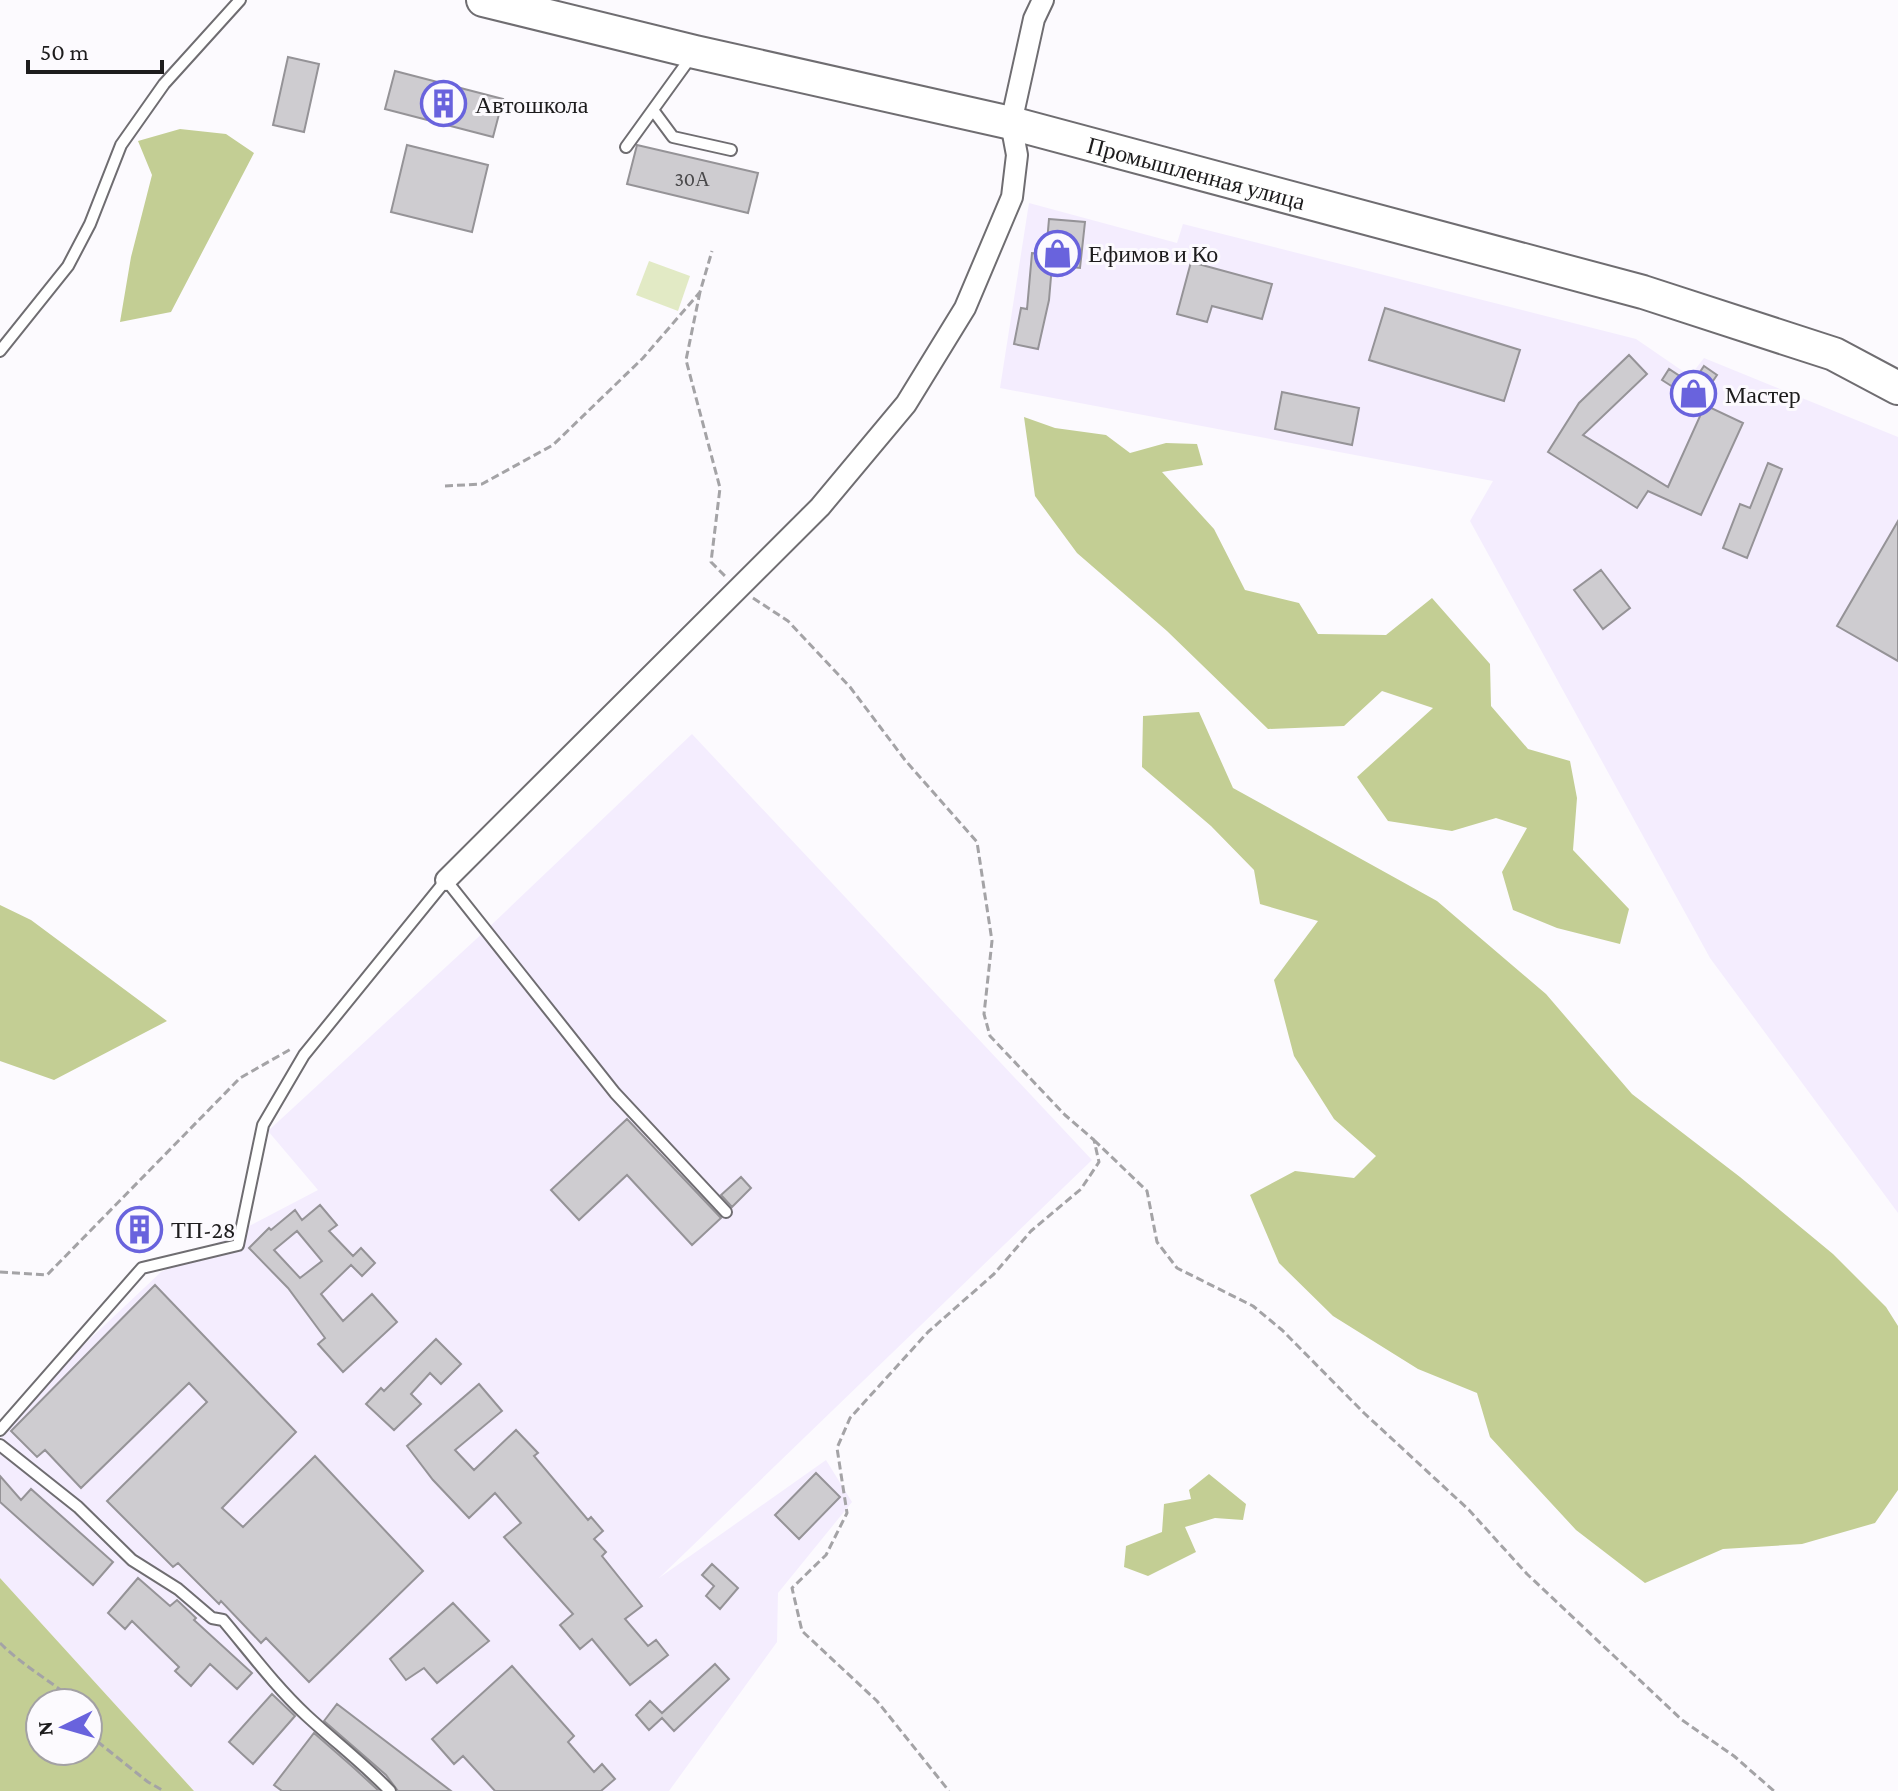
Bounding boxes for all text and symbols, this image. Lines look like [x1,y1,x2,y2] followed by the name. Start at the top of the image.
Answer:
[28,24,162,74] scale bar
[40,38,89,65] text: 50 m
[420,80,468,128] building icon: Автошкола
[475,91,589,118] place label: Автошкола
[1084,131,1309,215] street label: Промышленная улица
[674,168,710,190] house number: 30А
[1033,229,1081,277] shop icon: Ефимов и Ко
[1088,240,1218,267] place label: Ефимов и Ко
[1670,370,1718,418] shop icon: Мастер
[1725,381,1801,408] place label: Мастер
[116,1205,164,1253] building icon: ТП-28
[171,1216,236,1243] place label: ТП-28
[24,1687,104,1767] north arrow
[31,1720,58,1737] text: N

